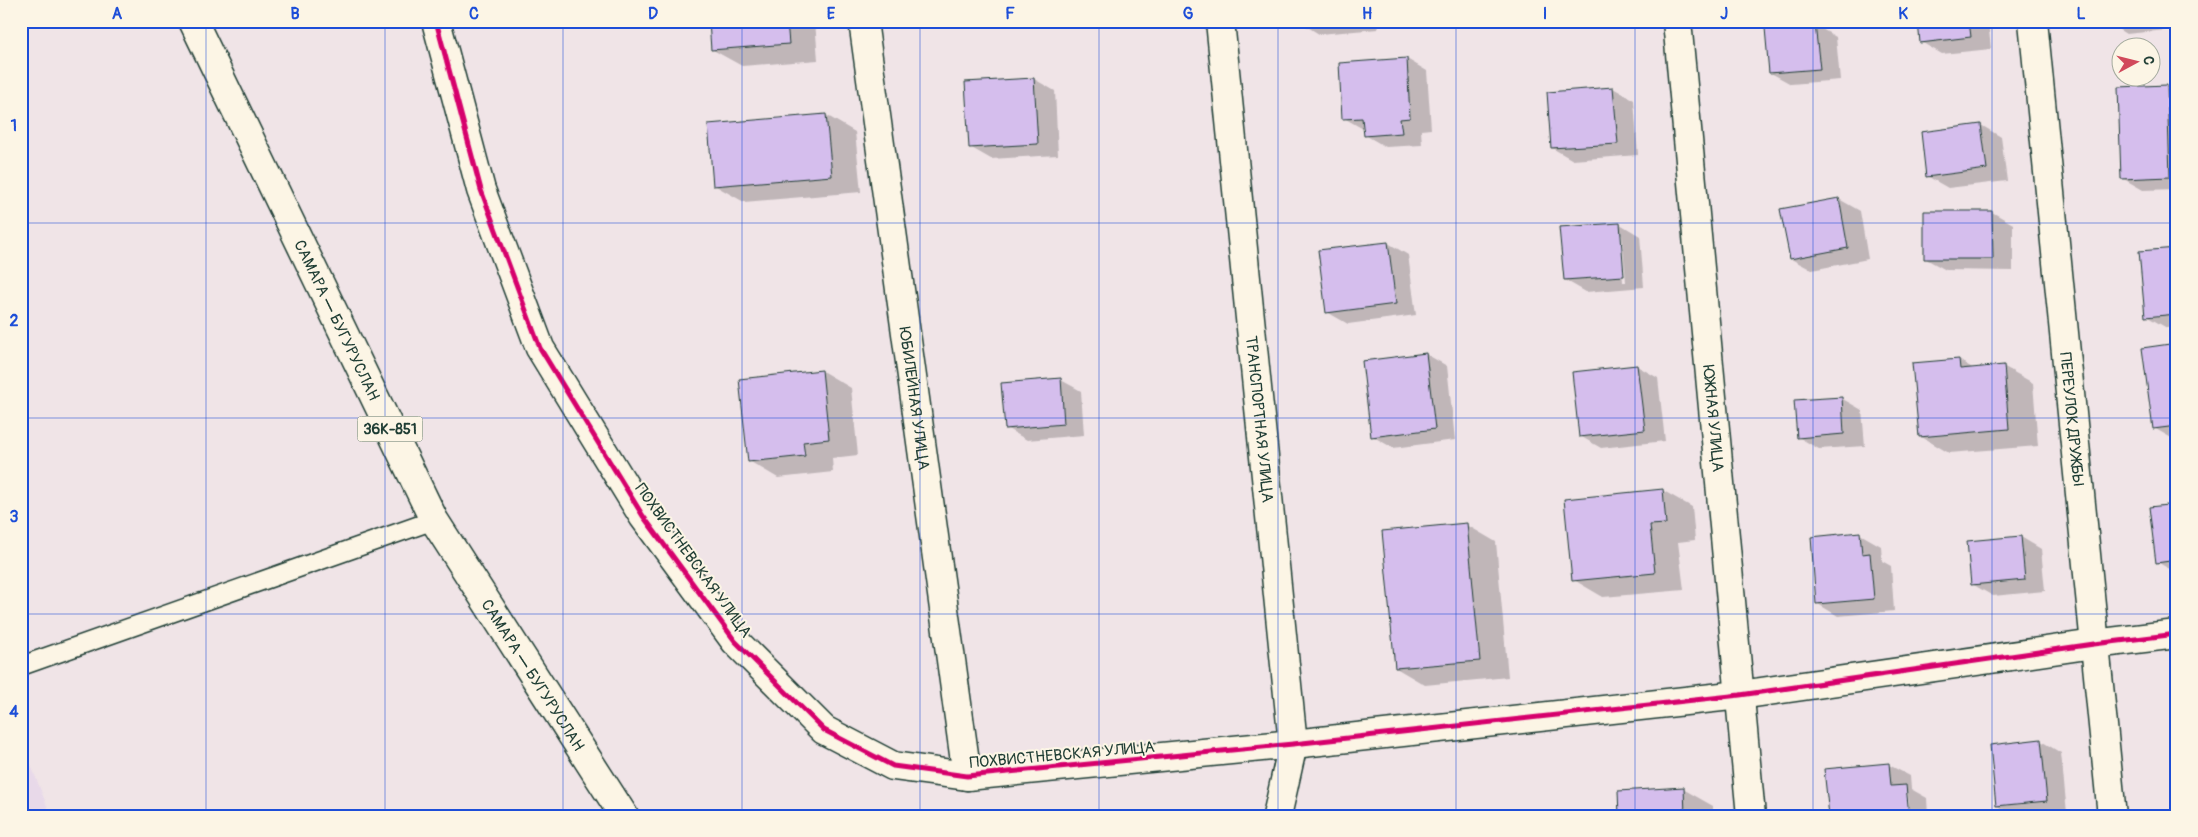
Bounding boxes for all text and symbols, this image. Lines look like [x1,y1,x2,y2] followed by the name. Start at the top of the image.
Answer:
[112,4,123,24] text: A
[290,4,300,24] text: B
[469,4,479,24] text: C
[648,4,658,24] text: D
[827,4,836,24] text: E
[1005,4,1015,24] text: F
[1183,4,1194,24] text: G
[1362,4,1372,24] text: H
[1543,4,1547,24] text: I
[1720,4,1728,24] text: J
[1898,4,1908,24] text: K
[2076,4,2086,24] text: L
[2110,38,2160,88] north arrow
[2139,55,2157,66] text: С
[11,116,17,136] text: 1
[289,237,384,404] street label: САМАРА — БУГУРУСЛАН
[10,311,19,331] text: 2
[894,326,934,471] street label: ЮБИЛЕЙНАЯ УЛИЦА
[1241,335,1278,504] street label: ТРАНСПОРТНАЯ УЛИЦА
[2055,351,2088,487] street label: ПЕРЕУЛОК ДРУЖБЫ
[1698,364,1728,473] street label: ЮЖНАЯ УЛИЦА
[358,416,422,442] road number: 36К-851
[630,479,756,642] street label: ПОХВИСТНЕВСКАЯ УЛИЦА
[10,507,19,527] text: 3
[476,596,589,755] street label: САМАРА — БУГУРУСЛАН
[9,702,19,722] text: 4
[969,737,1156,773] street label: ПОХВИСТНЕВСКАЯ УЛИЦА

